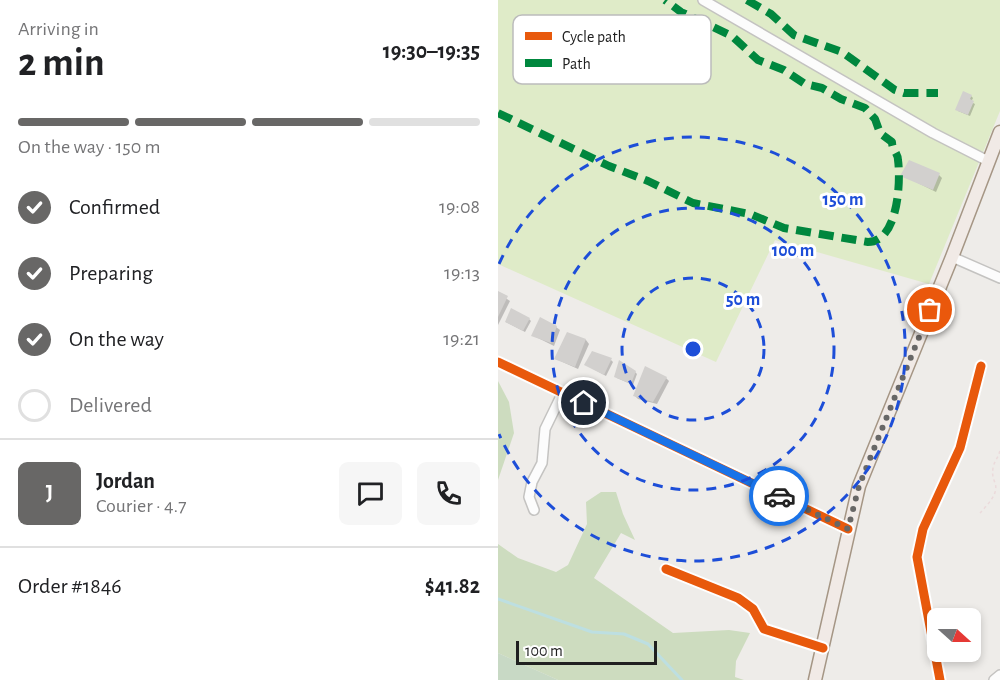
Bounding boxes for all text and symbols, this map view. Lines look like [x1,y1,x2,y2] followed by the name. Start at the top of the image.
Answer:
[513,15,711,84] legend
[18,19,99,39] text: Arriving in
[562,29,626,46] text: Cycle path
[383,40,480,62] text: 19:30–19:35
[18,44,105,83] text: 2 min
[562,56,591,72] text: Path
[18,137,161,157] text: On the way · 150 m
[18,191,51,224] icon: check
[823,191,863,209] text: 150 m
[69,196,160,218] text: Confirmed
[439,197,480,217] text: 19:08
[772,242,814,260] text: 100 m
[18,257,51,290] icon: check
[69,262,153,284] text: Preparing
[444,263,480,283] text: 19:13
[904,284,955,335] pin
[726,291,760,309] text: 50 m
[913,293,946,326] icon: bag
[18,323,51,356] icon: check
[69,328,164,350] text: On the way
[443,329,480,349] text: 19:21
[683,339,703,359] centre of rings
[558,377,609,428] pin
[567,386,600,419] icon: home
[69,394,152,416] text: Delivered
[339,462,402,525] button: chat
[417,462,480,525] button: phone
[749,466,809,526] courier
[96,470,155,492] text: Jordan
[763,480,796,513] icon: car
[46,482,53,504] text: J
[96,496,187,516] text: Courier · 4.7
[18,575,122,597] text: Order #1846
[425,575,480,597] text: $41.82
[927,608,981,662] north arrow
[927,608,981,662] map controls
[516,638,657,666] scale bar
[525,643,563,659] text: 100 m

